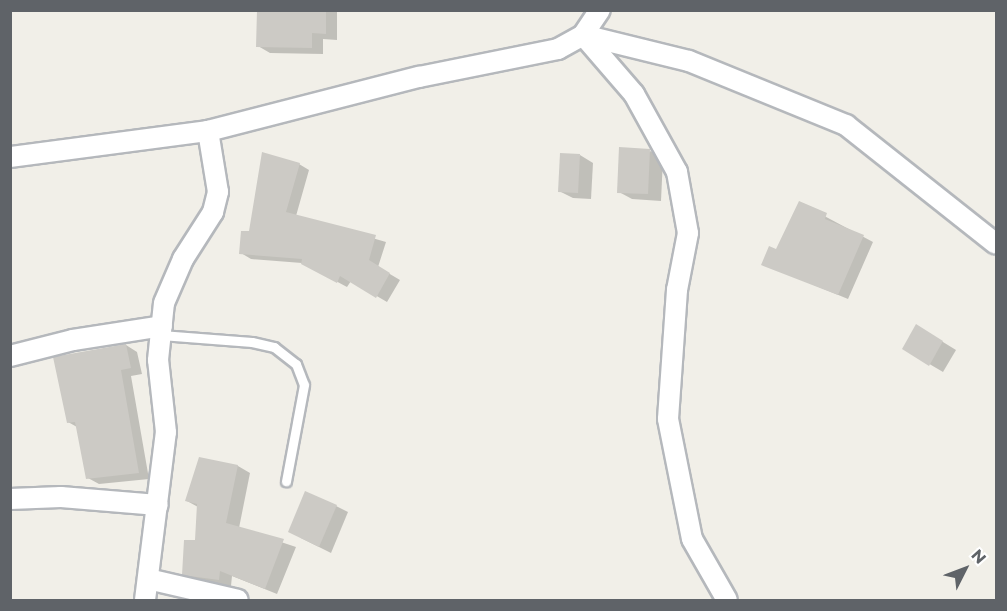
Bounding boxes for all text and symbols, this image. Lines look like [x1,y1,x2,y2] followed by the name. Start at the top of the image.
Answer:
[935,539,995,599] north arrow
[967,545,990,568] text: N

